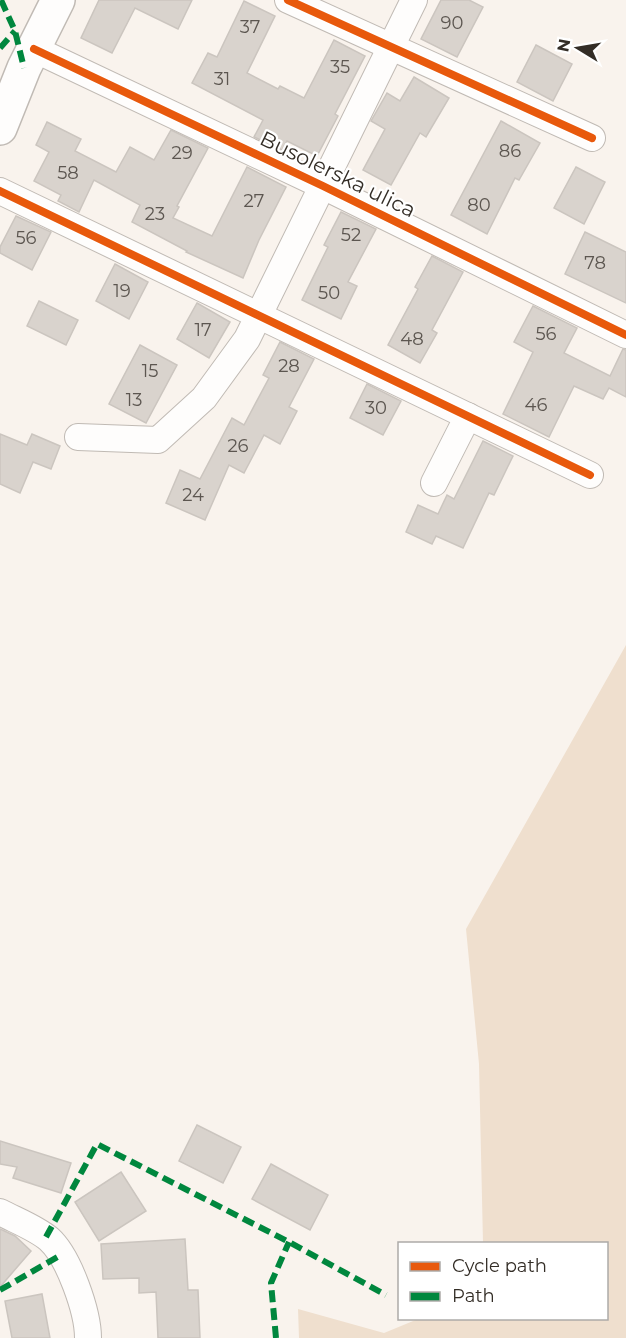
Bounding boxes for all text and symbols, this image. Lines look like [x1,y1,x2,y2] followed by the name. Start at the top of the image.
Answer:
[441,12,463,34] house number: 90
[240,16,260,38] house number: 37
[548,18,608,78] north arrow
[553,37,574,53] text: N
[330,56,350,78] house number: 35
[214,68,230,90] house number: 31
[256,125,420,223] street label: Busolerska ulica
[499,140,521,162] house number: 86
[171,142,193,164] house number: 29
[57,162,79,184] house number: 58
[244,190,264,212] house number: 27
[467,194,491,216] house number: 80
[145,203,165,225] house number: 23
[341,224,361,246] house number: 52
[15,227,37,249] house number: 56
[584,252,606,274] house number: 78
[113,280,131,302] house number: 19
[318,282,340,304] house number: 50
[194,319,212,341] house number: 17
[535,323,557,345] house number: 56
[400,328,424,350] house number: 48
[278,355,300,377] house number: 28
[142,360,158,382] house number: 15
[126,389,142,411] house number: 13
[525,394,547,416] house number: 46
[365,397,387,419] house number: 30
[227,435,249,457] house number: 26
[182,484,204,506] house number: 24
[398,1242,608,1320] legend
[452,1255,547,1277] text: Cycle path
[452,1285,495,1307] text: Path

